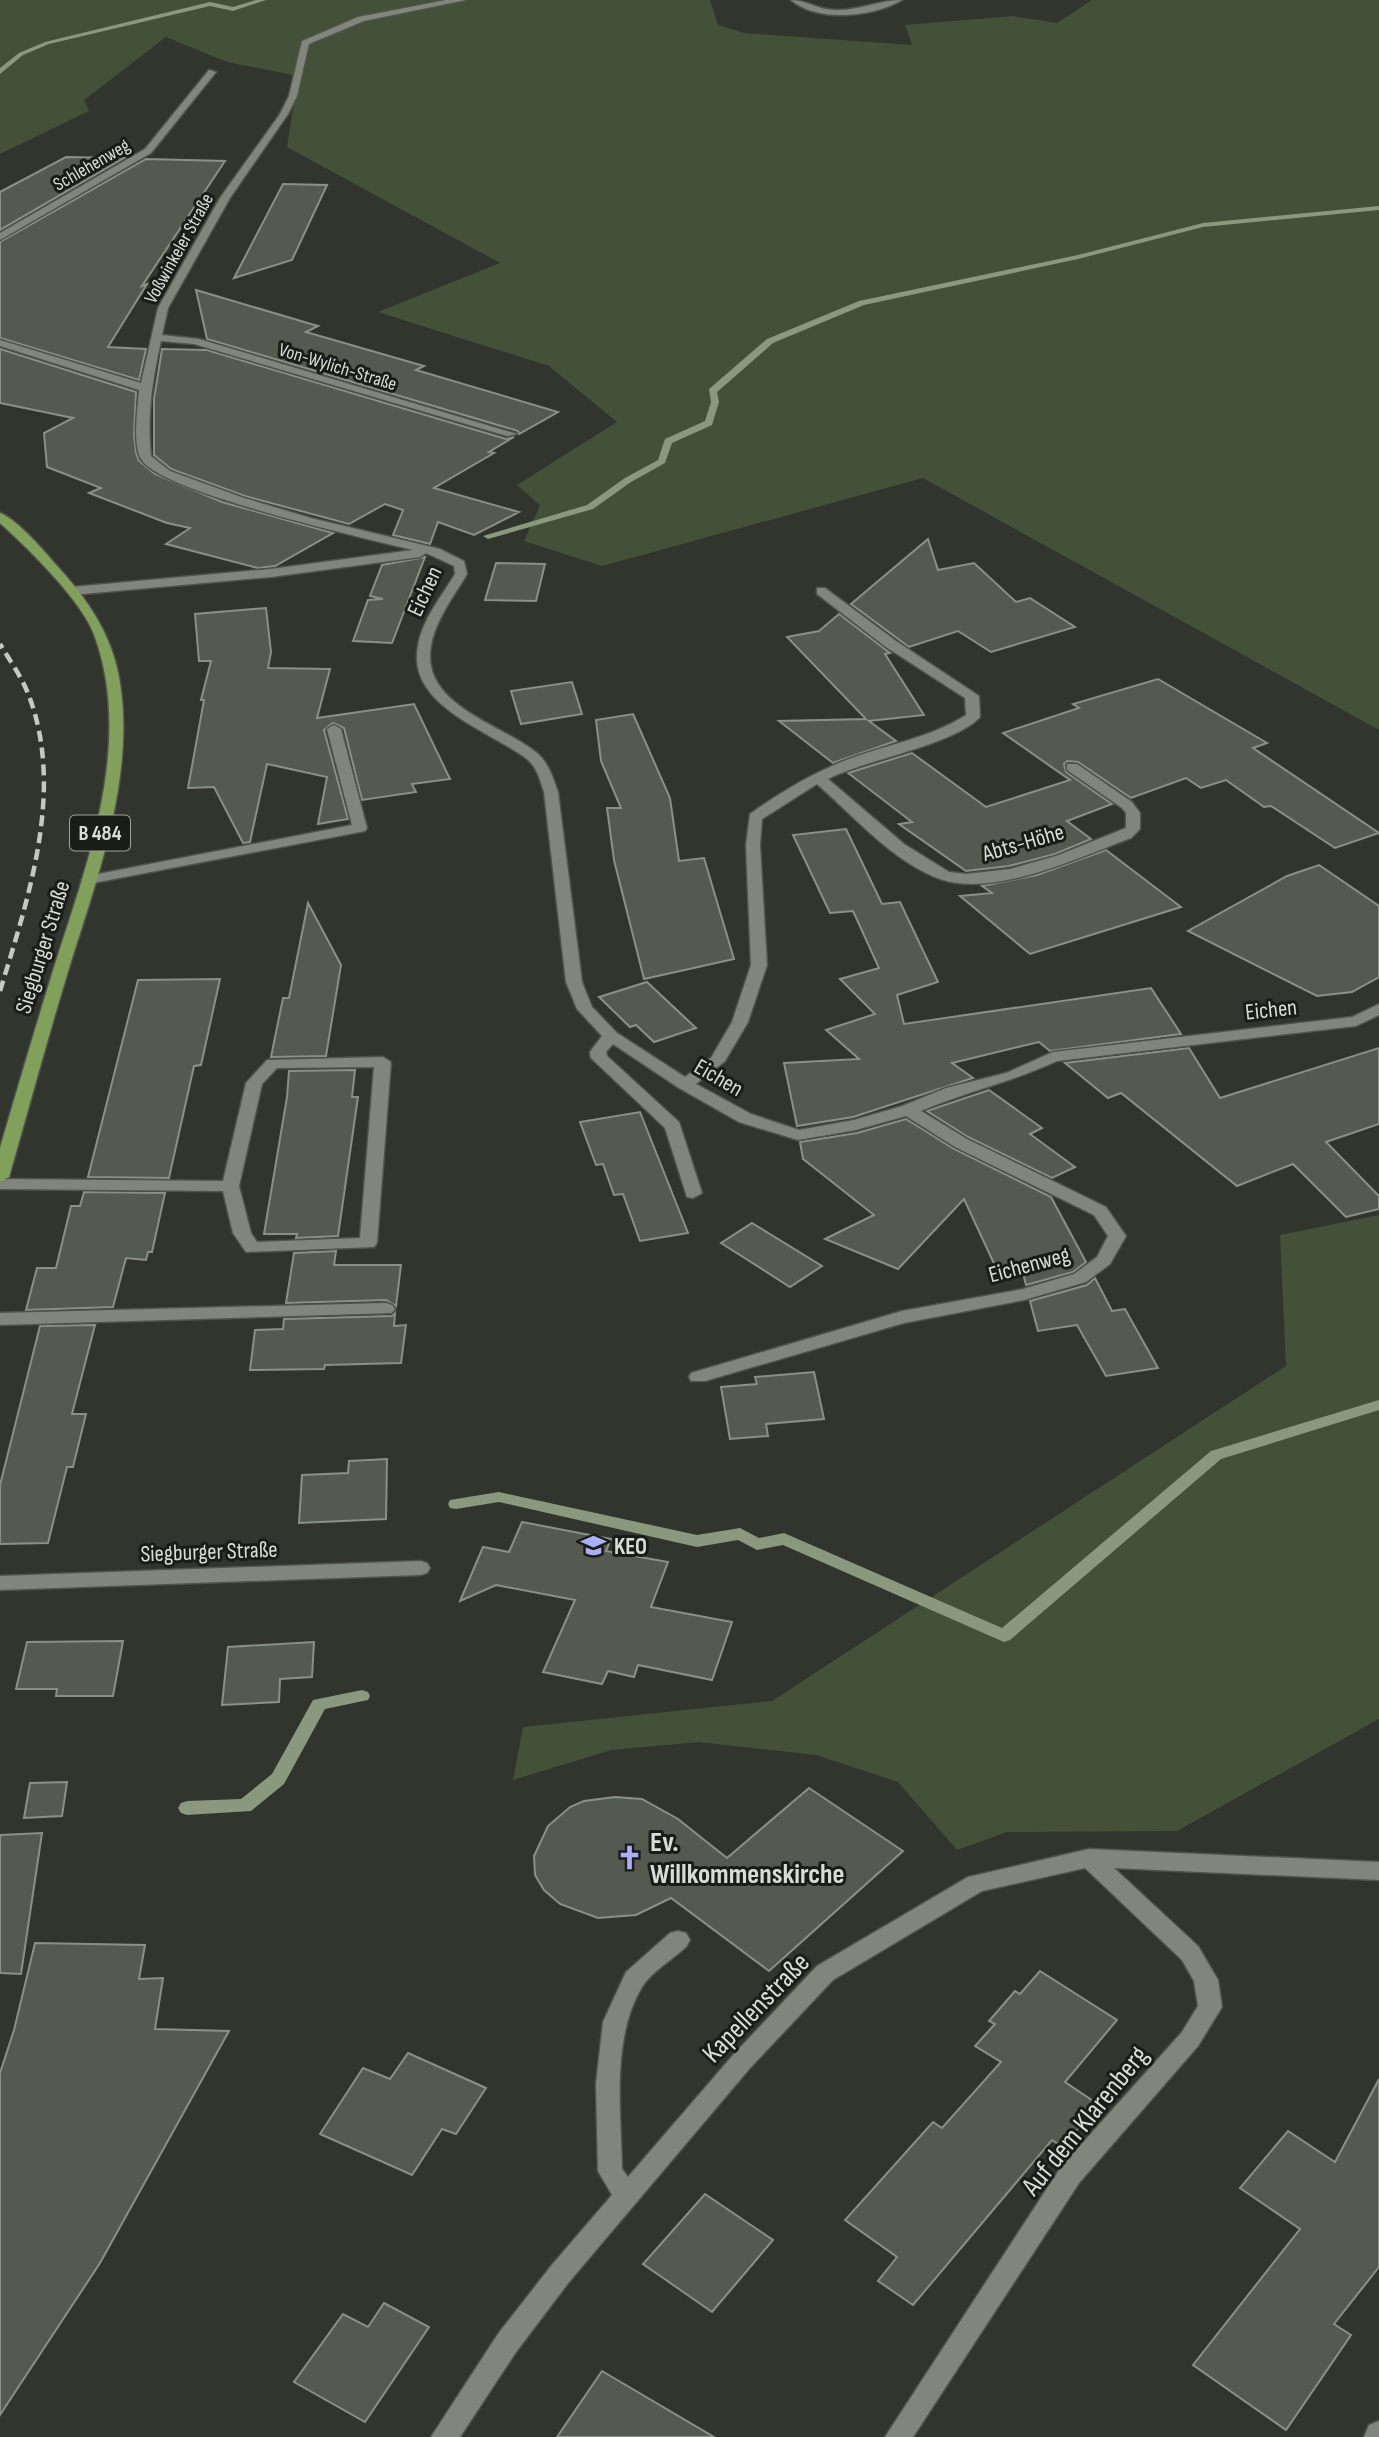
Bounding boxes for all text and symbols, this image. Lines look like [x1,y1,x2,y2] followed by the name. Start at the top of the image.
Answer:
[49,134,135,196] street label: Schlehenweg
[140,190,219,308] street label: Voßwinkeler Straße
[276,339,399,396] street label: Von-Wylich-Straße
[401,562,449,621] street label: Eichen
[70,816,130,850] road number: B 484
[978,818,1067,868] street label: Abts-Höhe
[10,878,76,1017] street label: Siegburger Straße
[1244,993,1298,1027] street label: Eichen
[689,1053,748,1103] street label: Eichen
[985,1241,1073,1289] street label: Eichenweg
[580,1532,608,1560] school or university icon: KEO
[614,1533,647,1561] place label: KEO
[140,1536,278,1568] street label: Siegburger Straße
[650,1826,845,1891] place label: Ev. Willkommenskirche
[616,1843,644,1871] church icon: Ev. Willkommenskirche
[696,1946,816,2070] street label: Kapellenstraße
[1014,2040,1155,2203] street label: Auf dem Klarenberg

